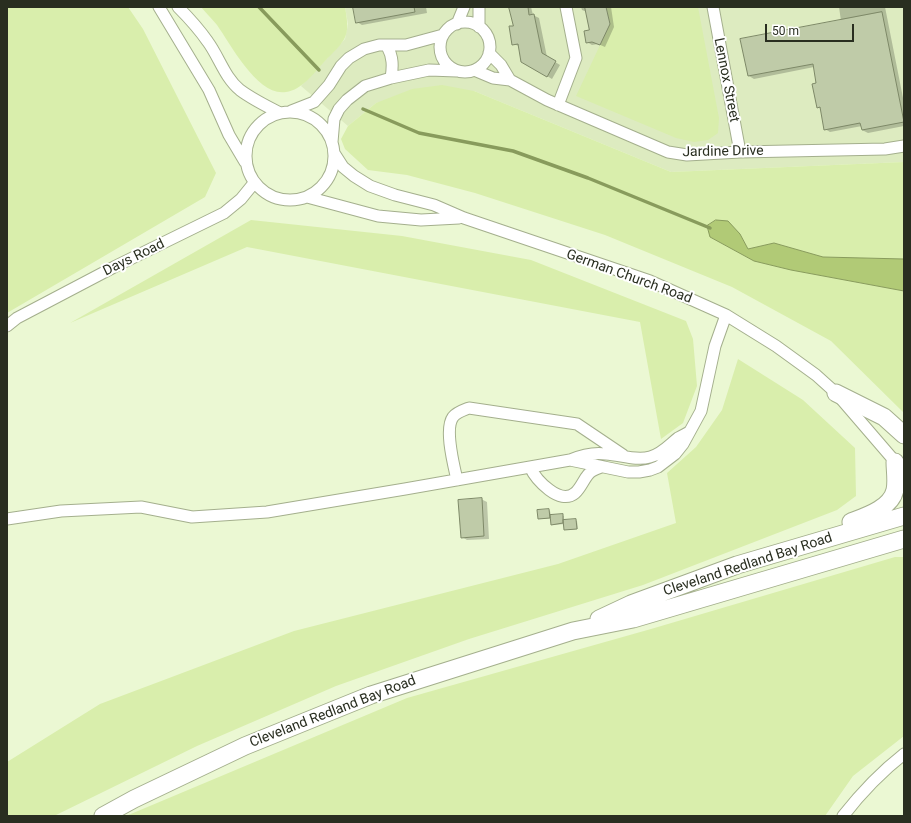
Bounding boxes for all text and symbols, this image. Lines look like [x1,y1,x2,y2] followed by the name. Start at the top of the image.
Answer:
[767,16,856,42] scale bar
[772,24,799,38] text: 50 m
[710,36,742,124] street label: Lennox Street
[682,143,764,161] street label: Jardine Drive
[101,236,167,280] street label: Days Road
[564,246,694,308] street label: German Church Road
[661,530,835,600] street label: Cleveland Redland Bay Road
[248,673,418,751] street label: Cleveland Redland Bay Road

